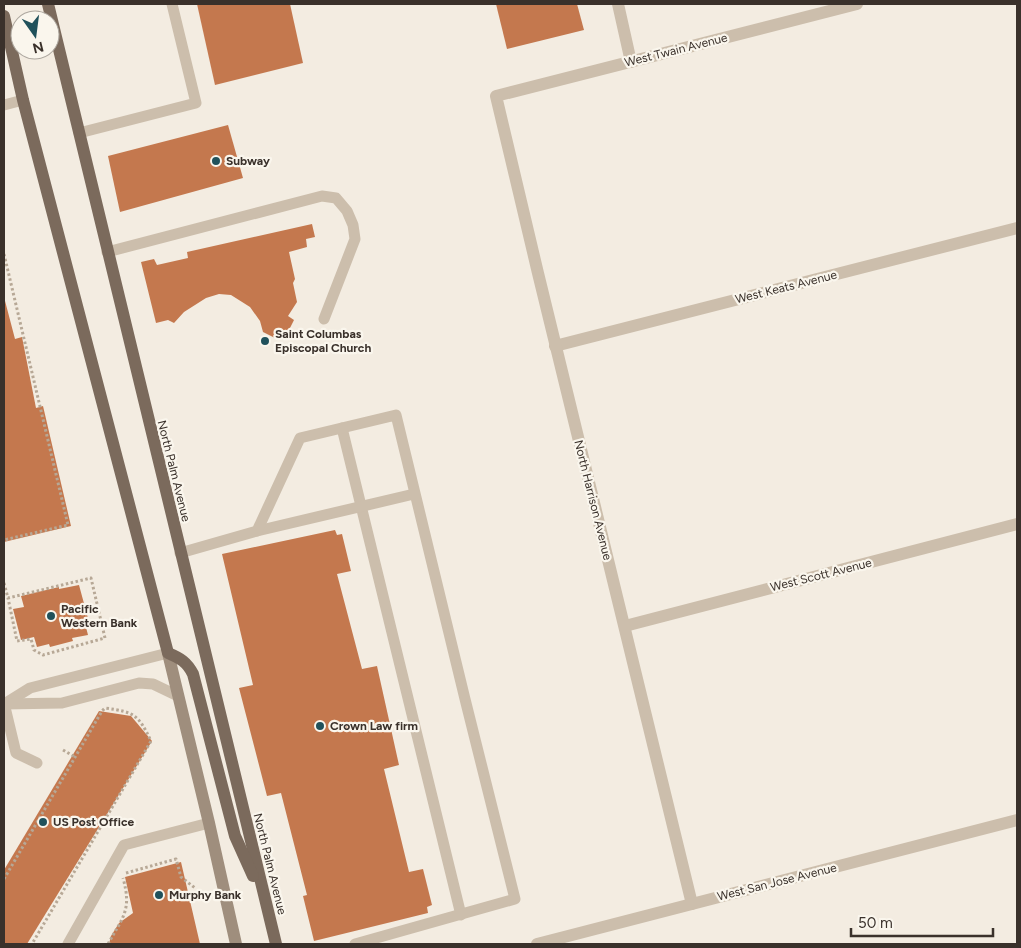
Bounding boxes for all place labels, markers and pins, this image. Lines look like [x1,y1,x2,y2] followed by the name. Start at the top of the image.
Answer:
[226,154,270,168] place label: Subway
[210,155,222,167] marker: Subway
[275,327,371,355] place label: Saint Columbas Episcopal Church
[259,335,271,347] marker: Saint Columbas Episcopal Church
[61,602,138,630] place label: Pacific Western Bank
[45,610,57,622] marker: Pacific Western Bank
[330,719,418,733] place label: Crown Law firm
[314,720,326,732] marker: Crown Law firm
[53,815,135,829] place label: US Post Office
[37,816,49,828] marker: US Post Office
[169,888,242,902] place label: Murphy Bank
[153,889,165,901] marker: Murphy Bank

